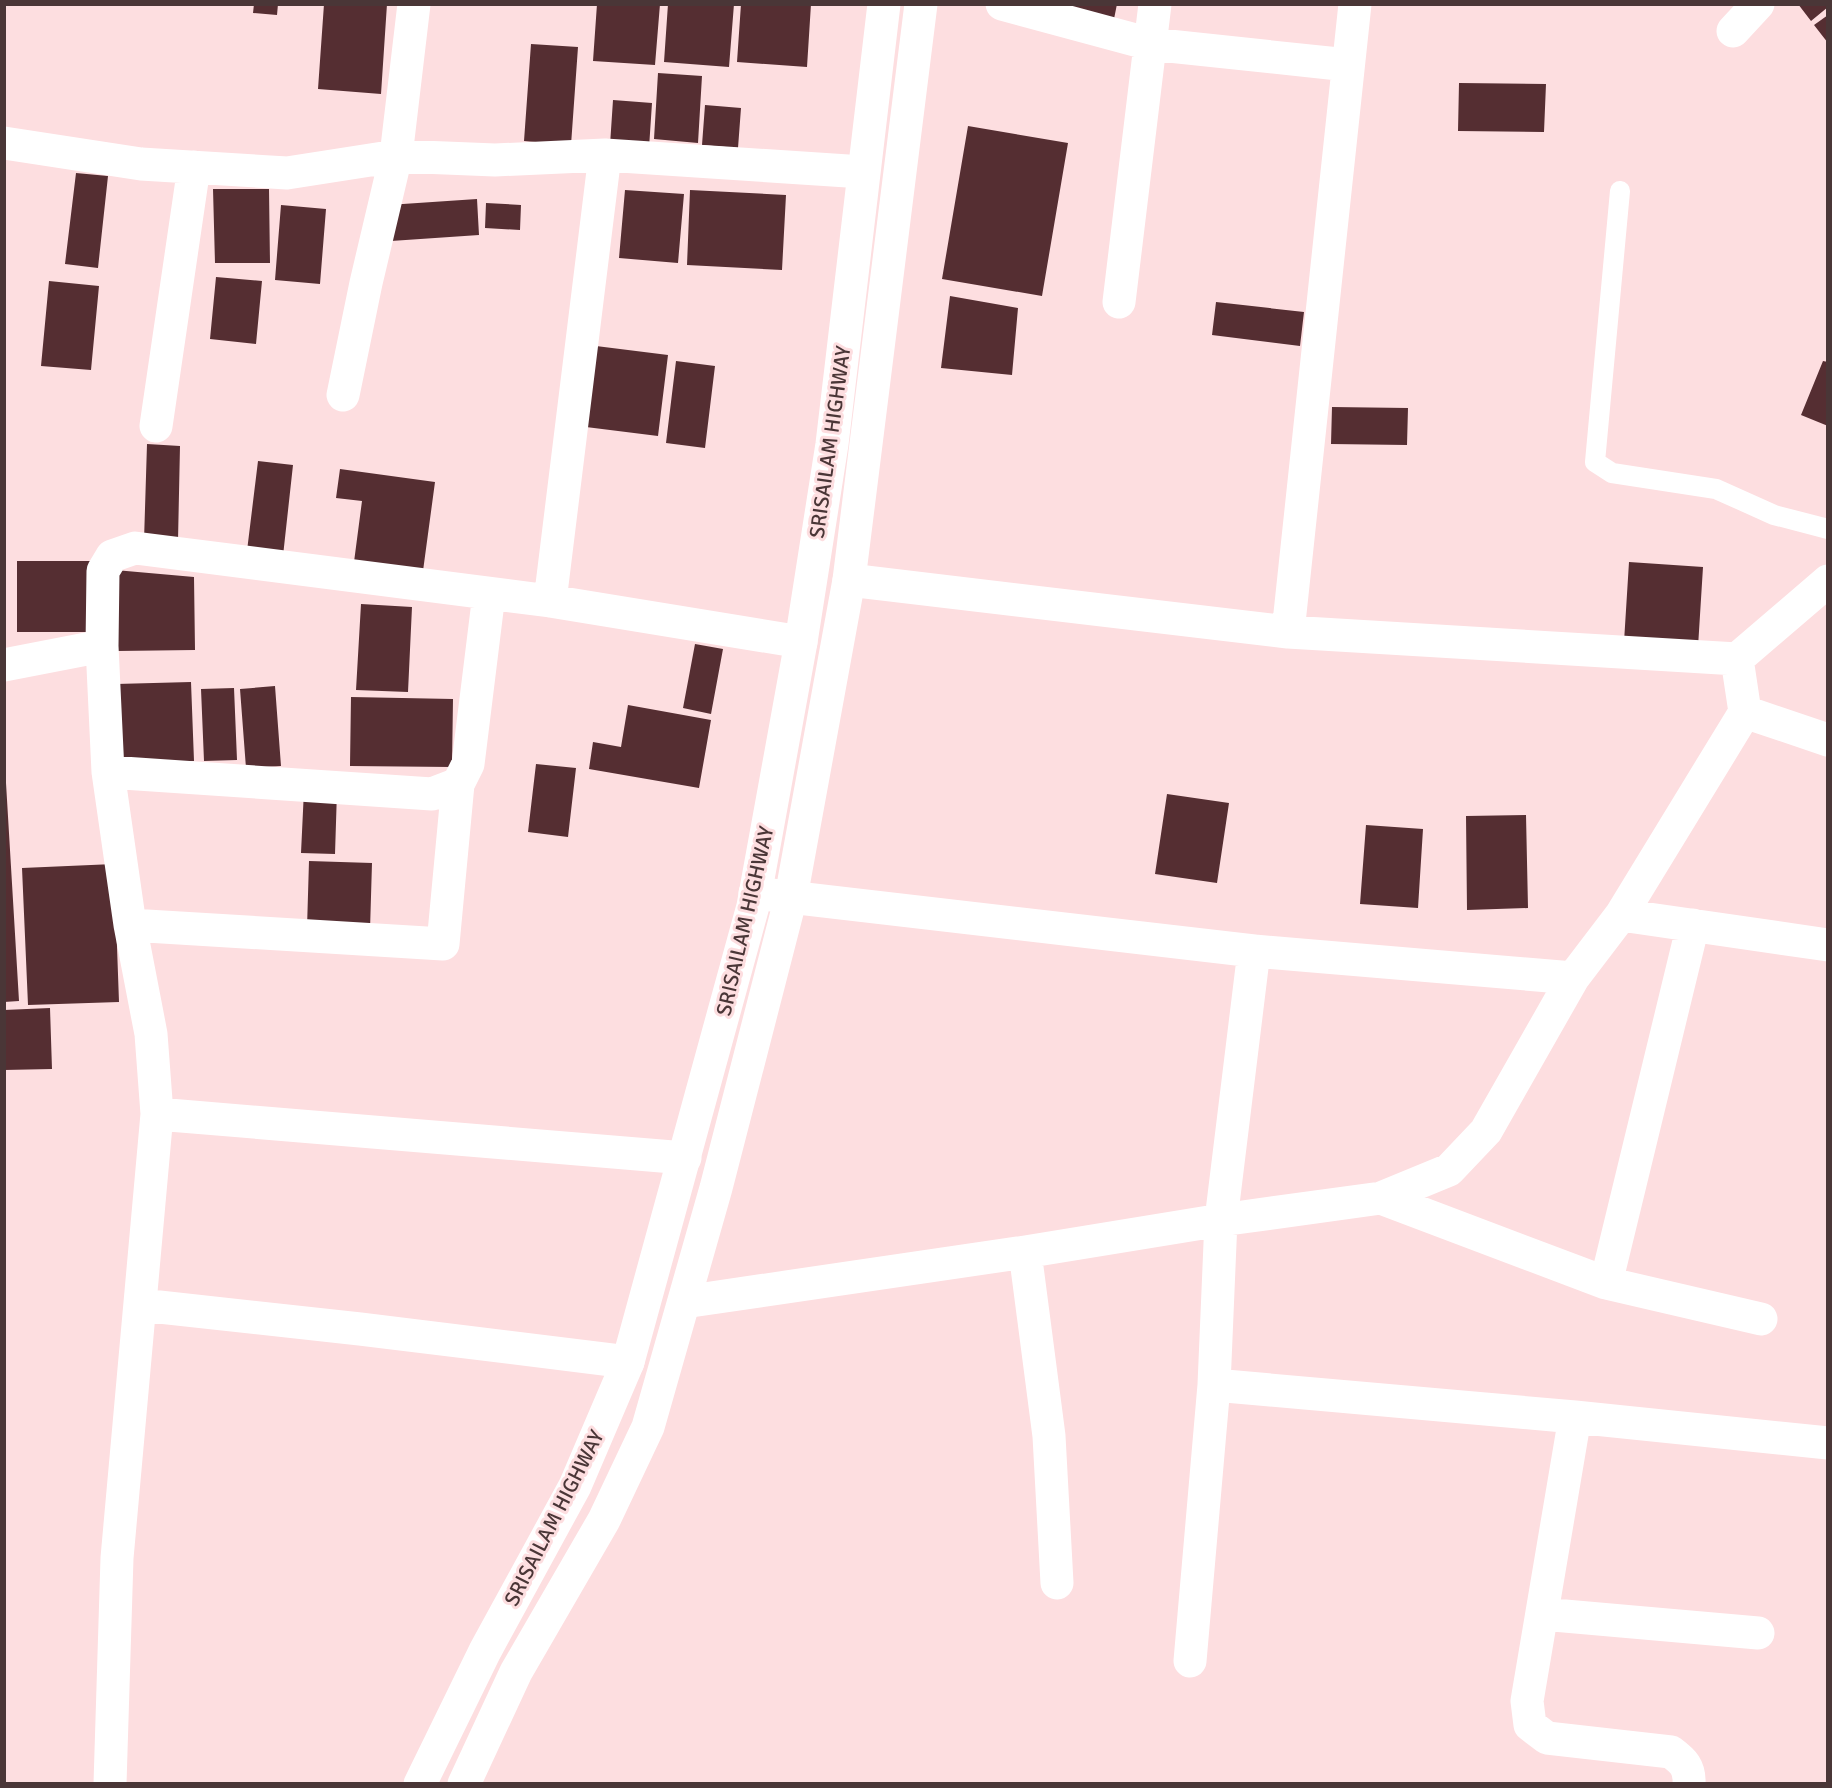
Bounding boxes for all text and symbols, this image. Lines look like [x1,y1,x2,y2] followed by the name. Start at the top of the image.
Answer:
[804,344,856,540] street label: SRISAILAM HIGHWAY
[711,823,780,1018] street label: SRISAILAM HIGHWAY
[498,1425,610,1610] street label: SRISAILAM HIGHWAY

